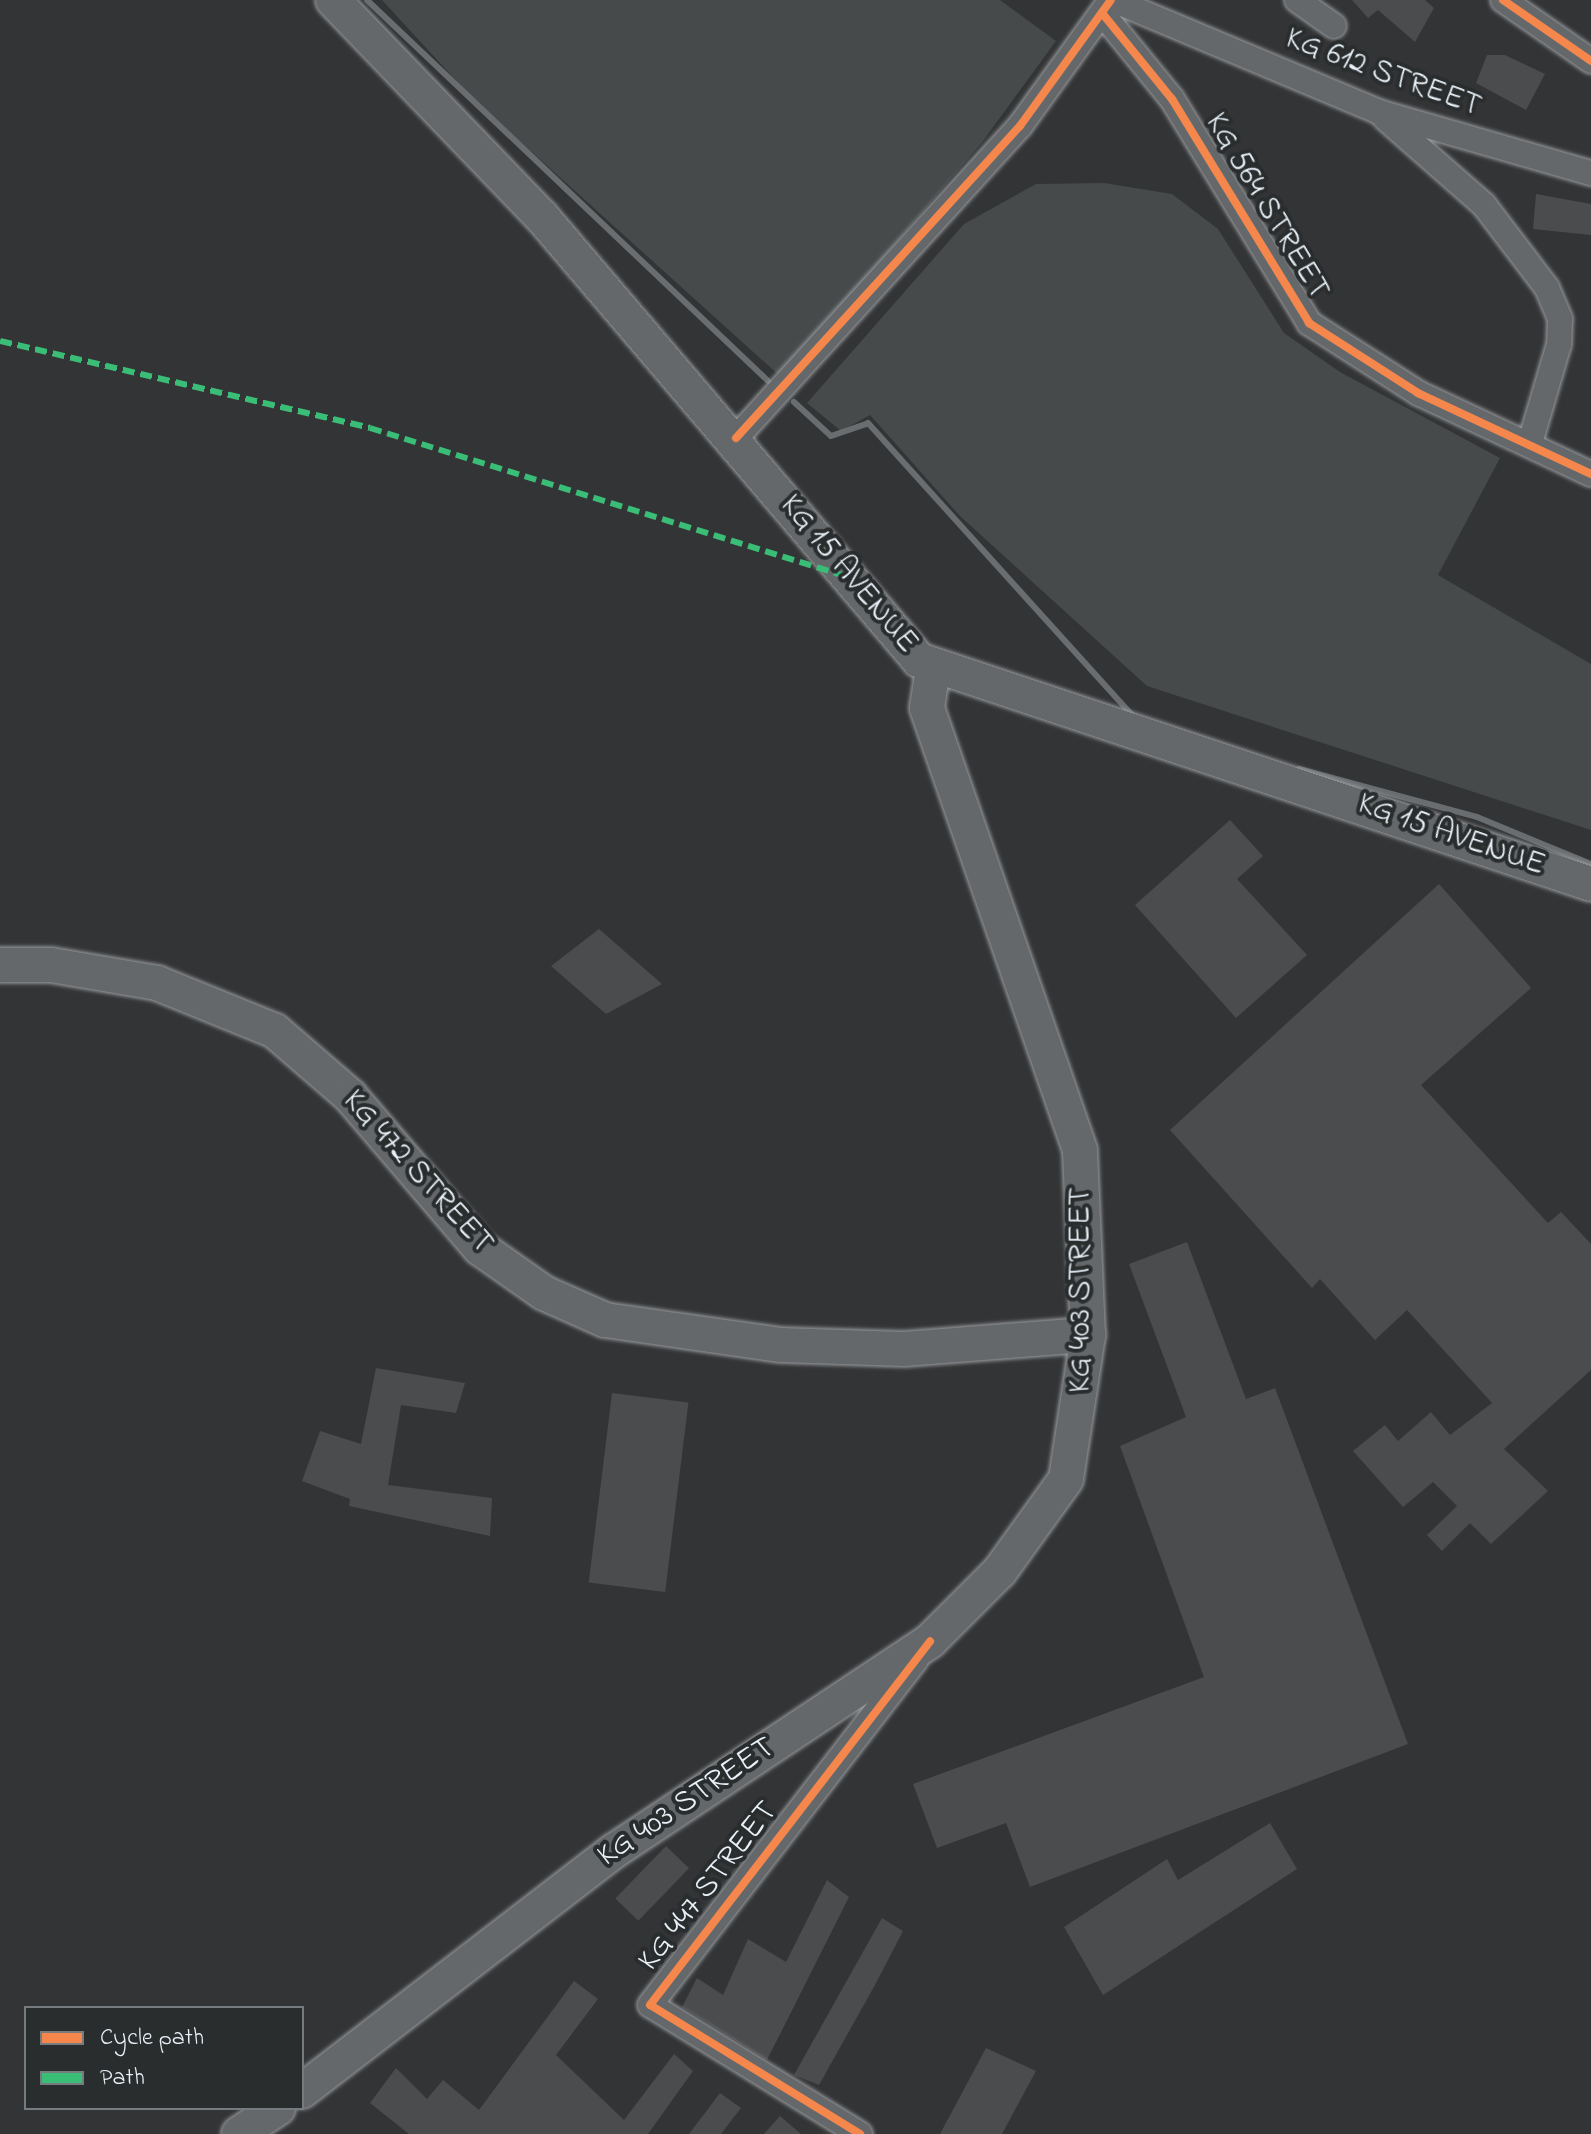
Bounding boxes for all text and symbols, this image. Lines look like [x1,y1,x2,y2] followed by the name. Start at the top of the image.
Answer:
[1280,21,1486,127] street label: KG 612 STREET
[1195,107,1337,307] street label: KG 564 STREET
[770,488,926,662] street label: KG 15 AVENUE
[1352,786,1550,886] street label: KG 15 AVENUE
[333,1083,501,1263] street label: KG 472 STREET
[1063,1187,1101,1393] street label: KG 403 STREET
[591,1730,783,1876] street label: KG 403 STREET
[631,1794,787,1980] street label: KG 447 STREET
[24,2006,304,2110] legend
[100,2021,204,2056] text: Cycle path
[100,2061,145,2096] text: Path

